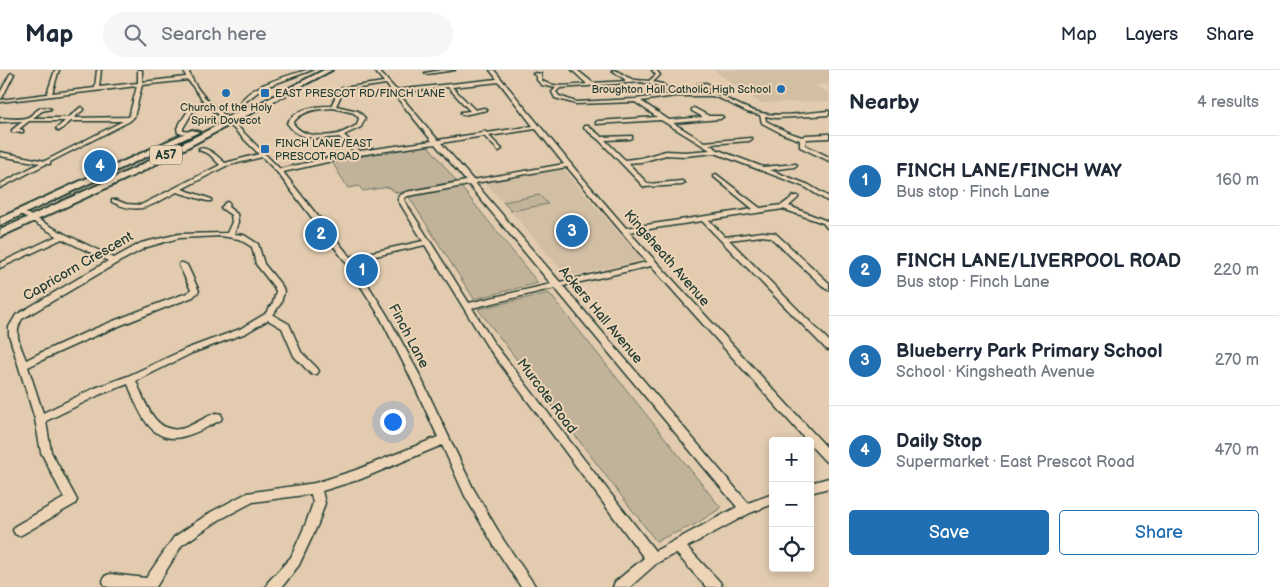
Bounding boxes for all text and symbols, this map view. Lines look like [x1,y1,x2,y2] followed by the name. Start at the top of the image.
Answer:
[103,12,453,57] search box
[25,20,73,49] text: Map
[121,21,149,49] icon: search
[161,23,267,46] text: Search here
[1061,24,1097,45] text: Map
[1125,24,1178,45] text: Layers
[1206,24,1254,45] text: Share
[591,83,771,96] place label: Broughton Hall Catholic High School
[775,83,787,95] marker: Broughton Hall Catholic High School
[220,87,232,99] marker: Church of the Holy Spirit Dovecot
[259,87,271,99] marker: EAST PRESCOT RD/FINCH LANE
[275,87,445,100] place label: EAST PRESCOT RD/FINCH LANE
[849,90,919,115] text: Nearby
[1197,93,1259,112] text: 4 results
[180,101,272,127] place label: Church of the Holy Spirit Dovecot
[275,137,373,163] place label: FINCH LANE/EAST PRESCOT ROAD
[259,143,271,155] marker: FINCH LANE/EAST PRESCOT ROAD
[150,146,182,164] road number: A57
[84,147,116,185] pin: 4
[896,160,1122,183] text: FINCH LANE/FINCH WAY
[862,171,868,190] text: 1
[1216,171,1259,190] text: 160 m
[896,183,1050,202] text: Bus stop · Finch Lane
[621,206,713,310] street label: Kingsheath Avenue
[556,212,588,250] pin: 3
[305,215,337,253] pin: 2
[20,227,137,304] street label: Capricorn Crescent
[896,250,1181,273] text: FINCH LANE/LIVERPOOL ROAD
[346,251,378,289] pin: 1
[860,261,870,280] text: 2
[1213,261,1259,280] text: 220 m
[555,263,647,367] street label: Ackers Hall Avenue
[896,273,1050,292] text: Bus stop · Finch Lane
[385,301,433,371] street label: Finch Lane
[896,340,1162,363] text: Blueberry Park Primary School
[860,351,870,370] text: 3
[1215,351,1259,370] text: 270 m
[513,355,581,437] street label: Murcote Road
[896,363,1095,382] text: School · Kingsheath Avenue
[380,409,406,435] your location
[896,430,982,453] text: Daily Stop
[769,437,814,572] map controls
[769,437,814,482] button: +
[860,441,870,460] text: 4
[1214,441,1259,460] text: 470 m
[896,453,1135,472] text: Supermarket · East Prescot Road
[769,482,814,527] button: −
[849,510,1049,555] button: Save
[1059,510,1259,555] button: Share
[769,527,814,572] button: locate

